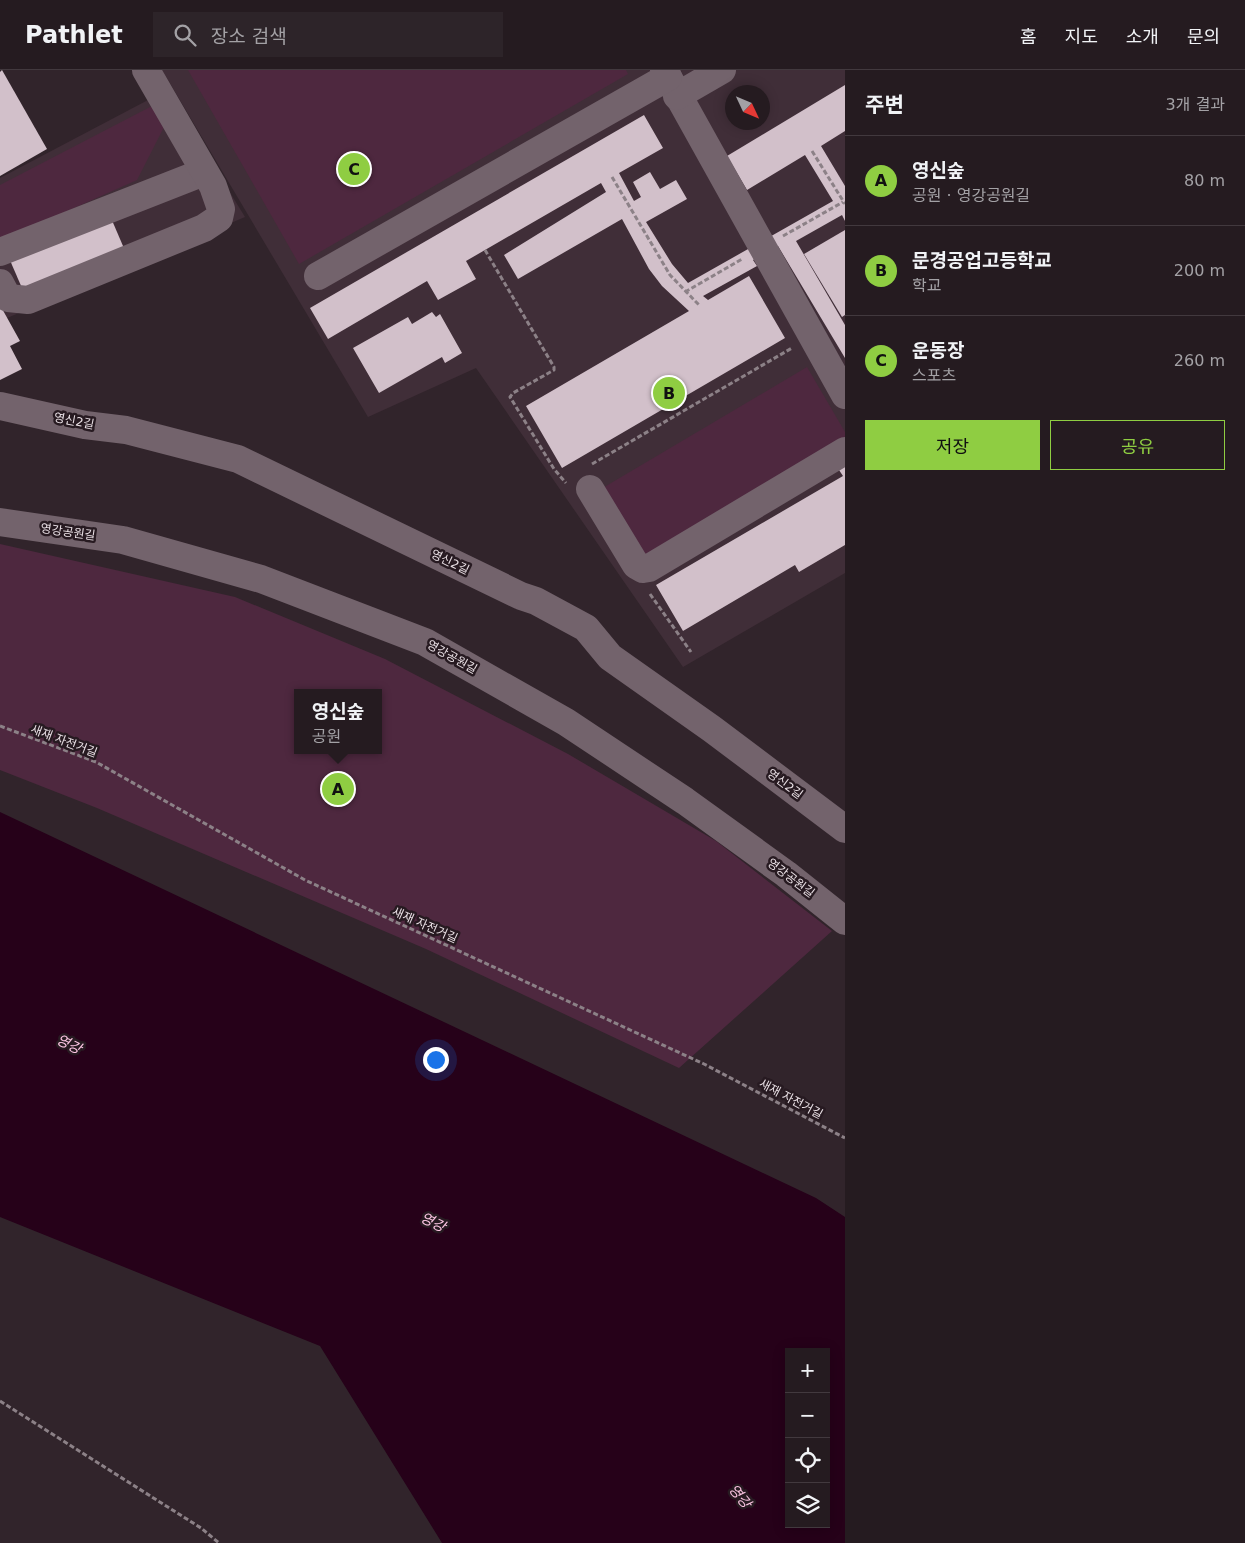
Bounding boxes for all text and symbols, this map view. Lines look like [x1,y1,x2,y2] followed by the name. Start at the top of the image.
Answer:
[153,12,503,57] search box
[25,21,123,49] text: Pathlet
[171,21,199,49] icon: search
[211,25,287,47] text: 장소 검색
[1020,26,1037,47] text: 홈
[1065,26,1098,47] text: 지도
[1126,26,1159,47] text: 소개
[1187,26,1220,47] text: 문의
[725,85,770,130] north arrow
[865,93,904,117] text: 주변
[1166,95,1225,114] text: 3개 결과
[338,150,370,188] pin: C
[912,159,964,181] text: 영신숲
[875,171,887,190] text: A
[1184,171,1225,190] text: 80 m
[912,186,1030,205] text: 공원 · 영강공원길
[912,249,1052,271] text: 문경공업고등학교
[875,261,887,280] text: B
[1174,261,1225,280] text: 200 m
[912,276,941,295] text: 학교
[912,339,964,361] text: 운동장
[875,351,887,370] text: C
[1174,351,1225,370] text: 260 m
[912,366,956,385] text: 스포츠
[653,374,685,412] pin: B
[53,410,95,432] street label: 영신2길
[865,420,1040,470] button: 저장
[1050,420,1225,470] button: 공유
[40,521,96,543] street label: 영강공원길
[429,547,471,577] street label: 영신2길
[424,637,480,677] street label: 영강공원길
[294,689,382,754] popup
[312,700,364,722] text: 영신숲
[29,722,99,760] street label: 새재 자전거길
[312,727,341,746] text: 공원
[765,766,805,802] street label: 영신2길
[322,770,354,808] pin: A
[765,856,817,900] street label: 영강공원길
[390,904,460,946] street label: 새재 자전거길
[54,1031,86,1058] water label: 영강
[423,1047,449,1073] your location
[757,1076,825,1122] street label: 새재 자전거길
[418,1209,450,1236] water label: 영강
[785,1348,830,1528] map controls
[785,1348,830,1393] button: +
[785,1393,830,1438] button: −
[785,1438,830,1483] button: locate
[726,1481,756,1513] water label: 영강
[785,1483,830,1528] button: layers

